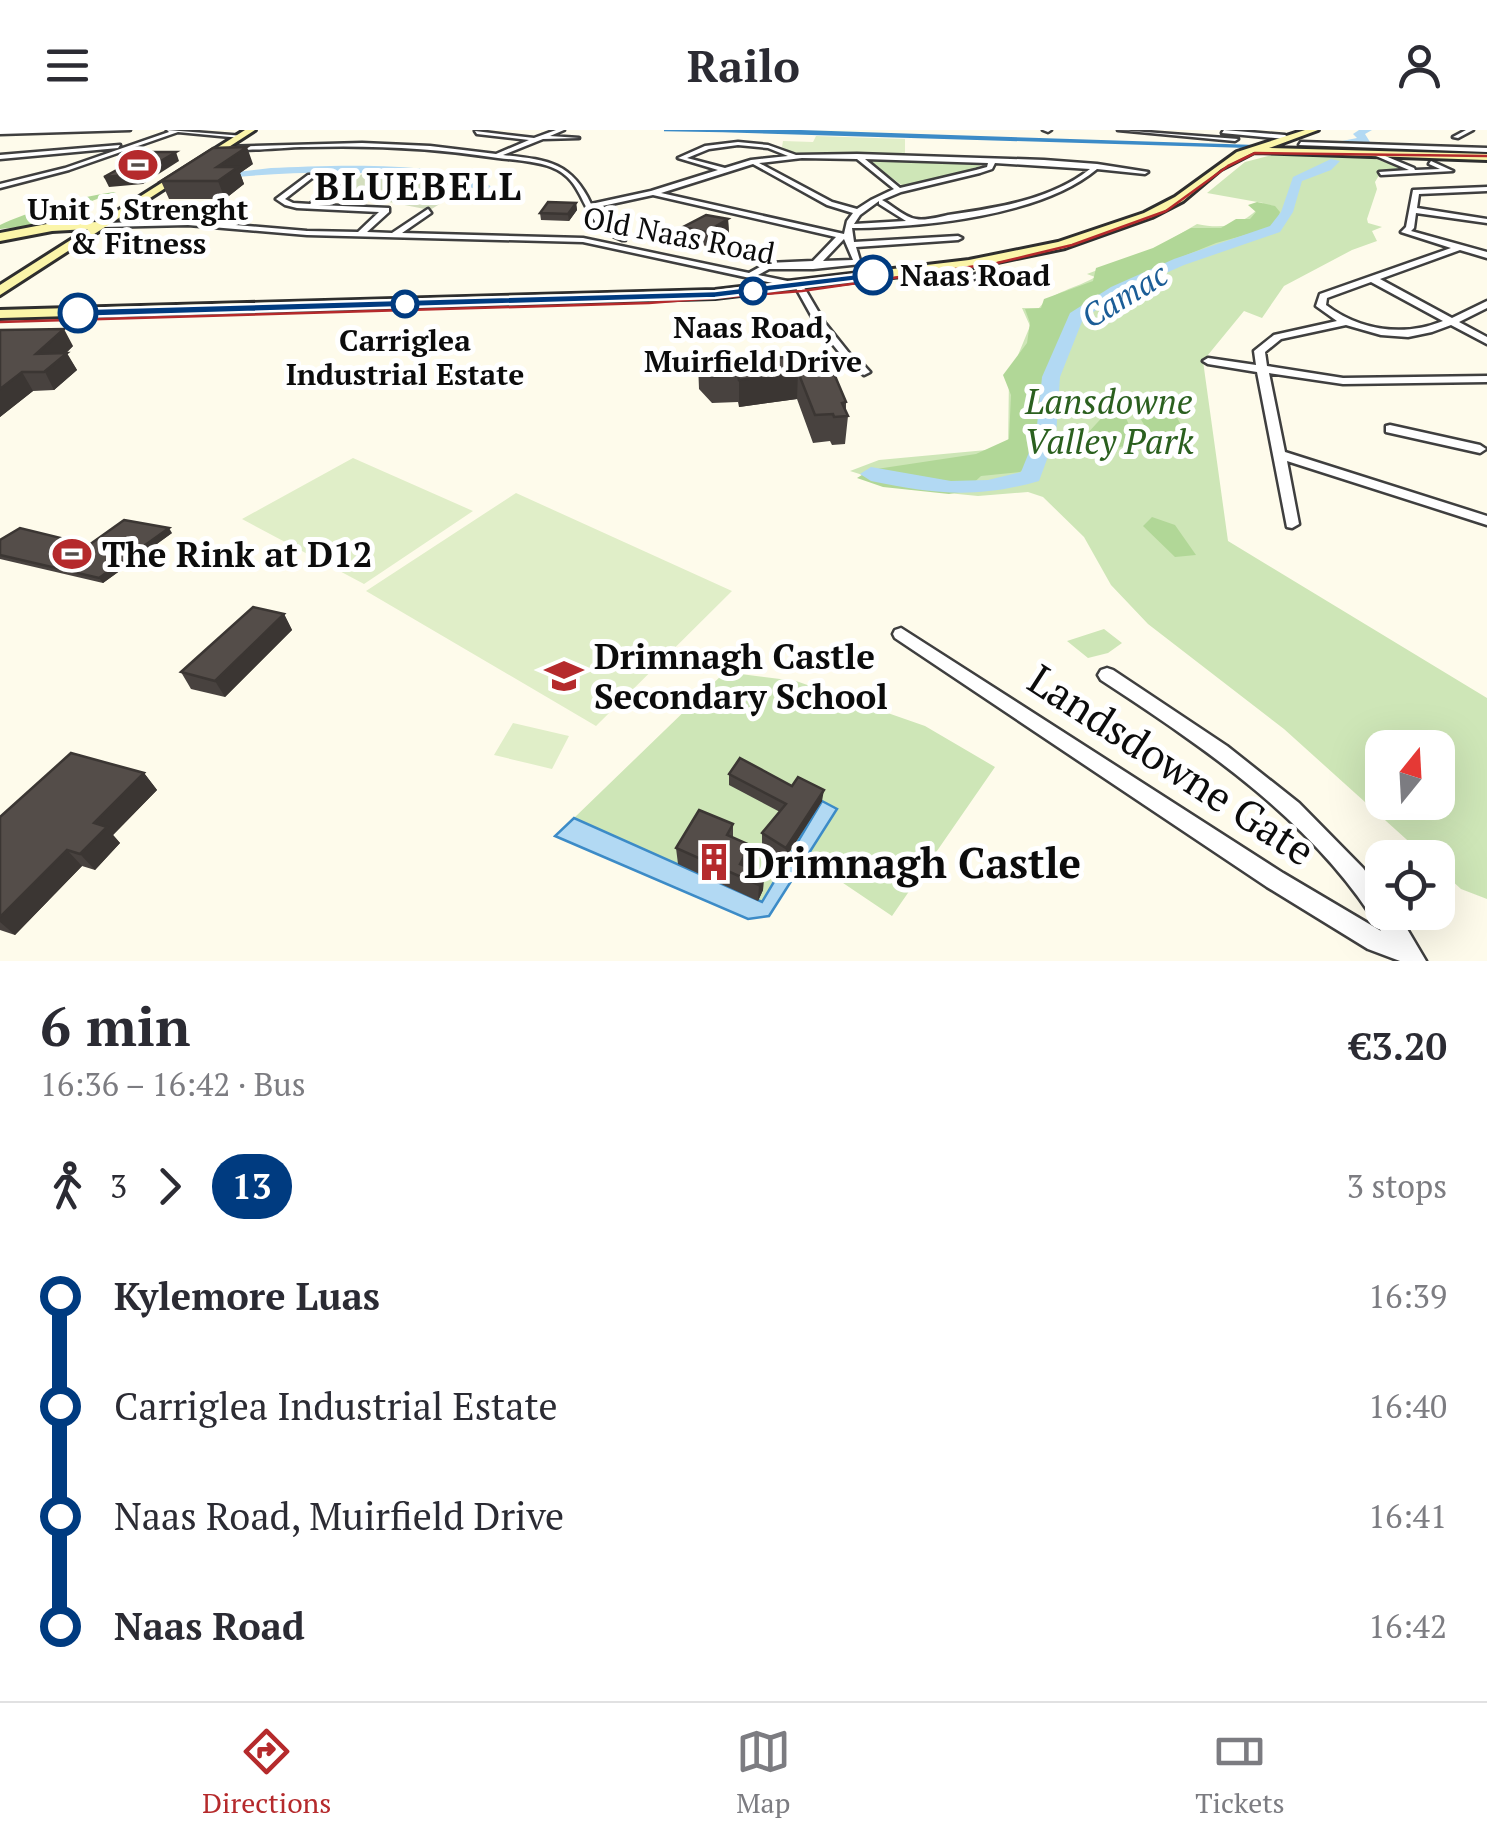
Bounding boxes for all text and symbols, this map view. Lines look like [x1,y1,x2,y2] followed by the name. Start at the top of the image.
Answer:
[687,35,800,95] text: Railo
[40,38,95,93] icon: menu
[1392,38,1447,93] icon: person
[117,144,159,186] sports icon: Unit 5 Strenght & Fitness
[315,161,523,211] district label: BLUEBELL
[27,189,249,263] place label: Unit 5 Strenght & Fitness
[580,197,778,273] street label: Old Naas Road
[1073,253,1175,337] water label: Camac
[900,255,1051,295] place label: Naas Road
[854,256,892,294] marker: Naas Road
[740,278,766,304] marker: Naas Road, Muirfield Drive
[392,291,418,317] marker: Carriglea Industrial Estate
[59,294,97,332] unlabelled marker
[644,307,862,381] place label: Naas Road, Muirfield Drive
[286,320,524,394] place label: Carriglea Industrial Estate
[1024,378,1194,464] park label: Lansdowne Valley Park
[102,531,373,577] place label: The Rink at D12
[51,533,93,575] sports icon: The Rink at D12
[594,633,888,719] place label: Drimnagh Castle Secondary School
[1018,651,1326,877] street label: Landsdowne Gate
[543,655,585,697] school or university icon: Drimnagh Castle Secondary School
[1365,730,1455,820] north arrow
[1365,730,1455,930] map controls
[744,834,1081,890] place label: Drimnagh Castle
[1365,840,1455,930] button: locate
[693,841,735,883] building icon: Drimnagh Castle
[40,989,190,1062] text: 6 min
[1350,1021,1447,1071] text: €3.20
[40,1063,306,1105] text: 16:36 – 16:42 · Bus
[40,1159,95,1214] icon: walk
[142,1159,197,1214] icon: forward
[232,1163,272,1209] text: 13
[110,1165,127,1207] text: 3
[1347,1165,1447,1207] text: 3 stops
[114,1271,380,1321] text: Kylemore Luas
[1368,1275,1447,1317] text: 16:39
[114,1381,558,1431] text: Carriglea Industrial Estate
[1368,1385,1447,1427] text: 16:40
[114,1491,564,1541] text: Naas Road, Muirfield Drive
[1368,1495,1447,1537] text: 16:41
[114,1601,305,1651] text: Naas Road
[1368,1605,1447,1647] text: 16:42
[202,1724,331,1821] tab: Directions
[736,1724,791,1821] tab: Map
[1195,1724,1285,1821] tab: Tickets

